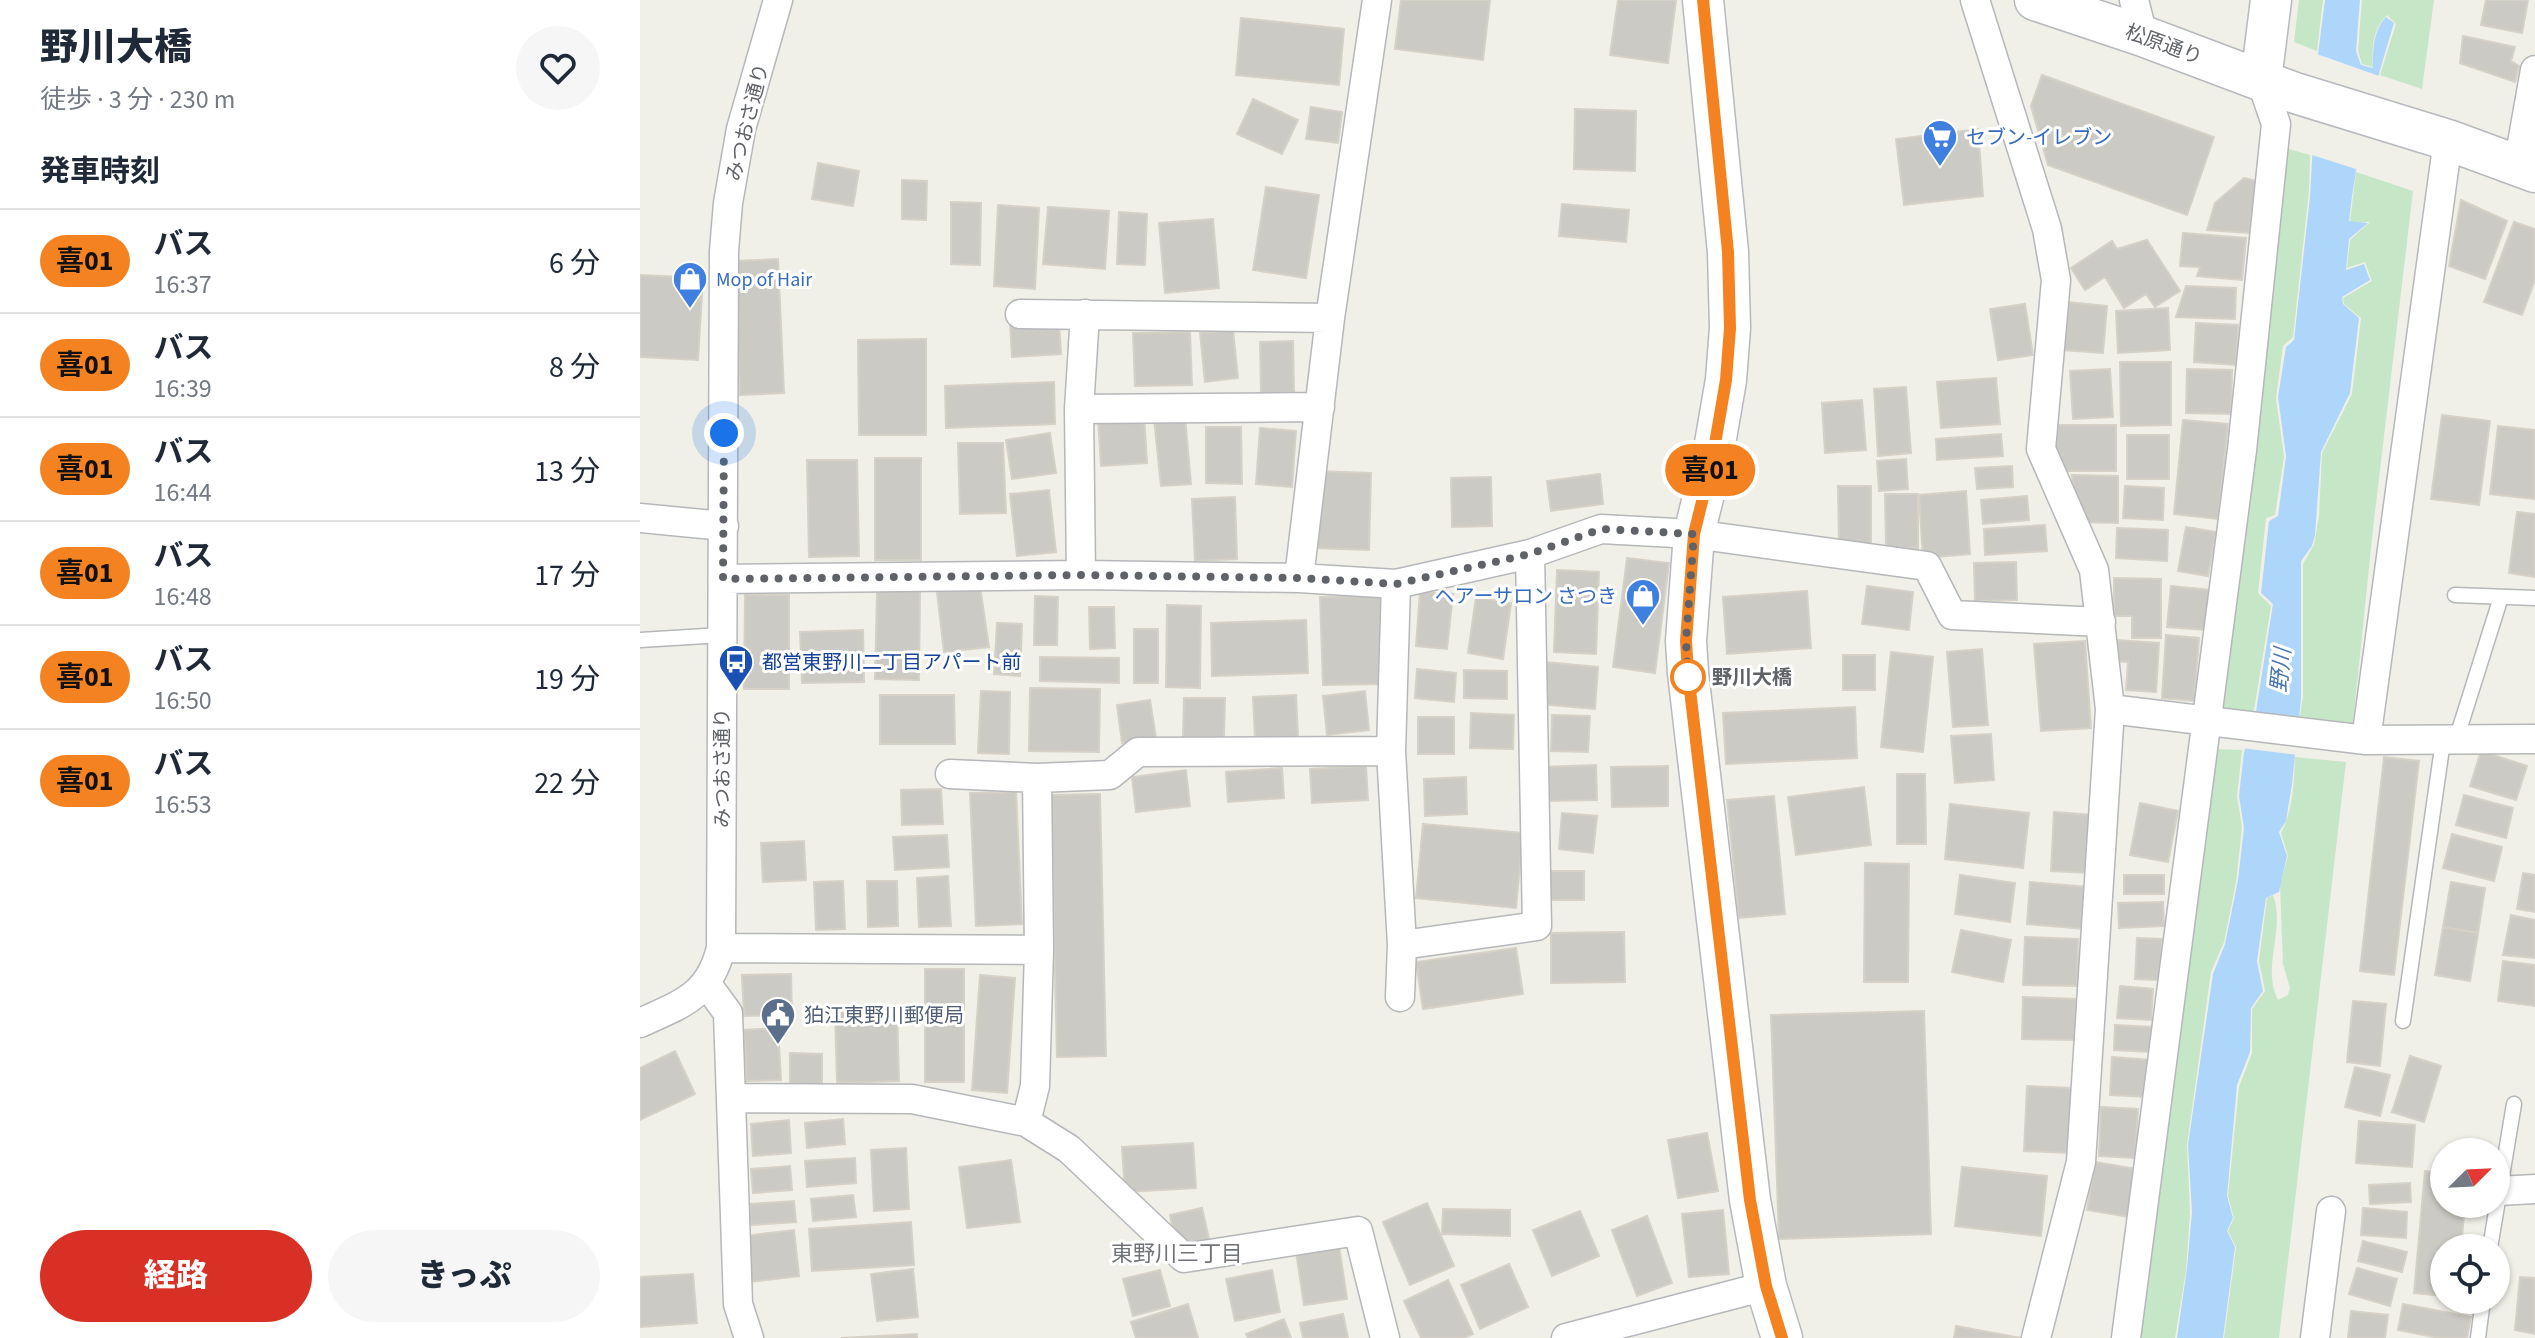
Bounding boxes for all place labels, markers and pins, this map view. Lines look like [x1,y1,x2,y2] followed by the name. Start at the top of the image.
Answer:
[1921,118,1959,168] supermarket icon: セブン-イレブン
[1966,124,2112,152] place label: セブン-イレブン
[671,260,709,310] shop icon: Mop of Hair
[716,266,812,294] place label: Mop of Hair
[1624,577,1662,627] shop icon: ヘアーサロン さつき
[1435,583,1617,611] place label: ヘアーサロン さつき
[717,643,755,693] bus stop icon: 都営東野川二丁目アパート前
[762,649,1022,677] place label: 都営東野川二丁目アパート前
[1671,660,1705,694] marker: 野川大橋
[1712,664,1792,692] place label: 野川大橋
[759,996,797,1046] public building icon: 狛江東野川郵便局
[804,1002,964,1030] place label: 狛江東野川郵便局

